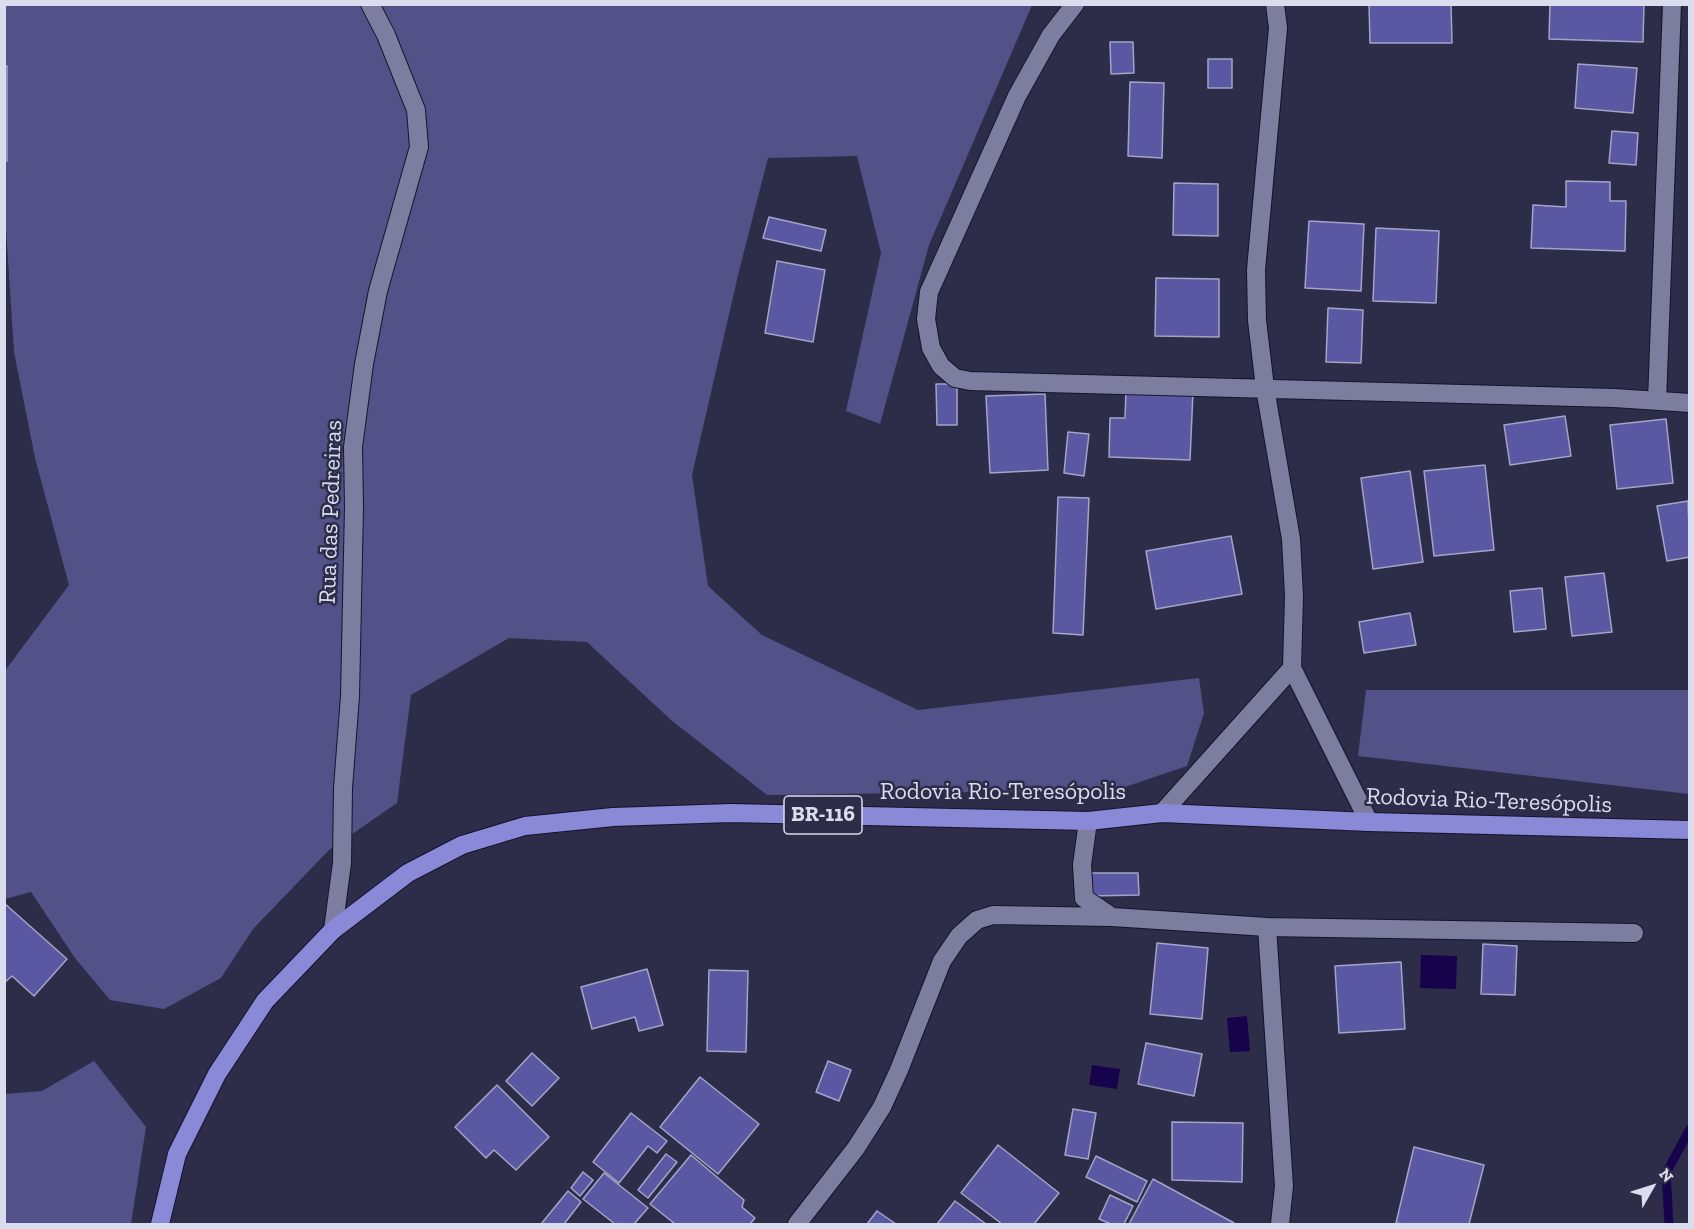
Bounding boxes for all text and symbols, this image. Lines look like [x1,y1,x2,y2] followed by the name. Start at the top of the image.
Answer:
[313,420,349,604] street label: Rua das Pedreiras
[880,778,1126,806] street label: Rodovia Rio-Teresópolis
[1365,782,1613,820] street label: Rodovia Rio-Teresópolis
[784,796,862,834] road number: BR-116
[1622,1157,1682,1217] north arrow
[1655,1165,1678,1186] text: N

